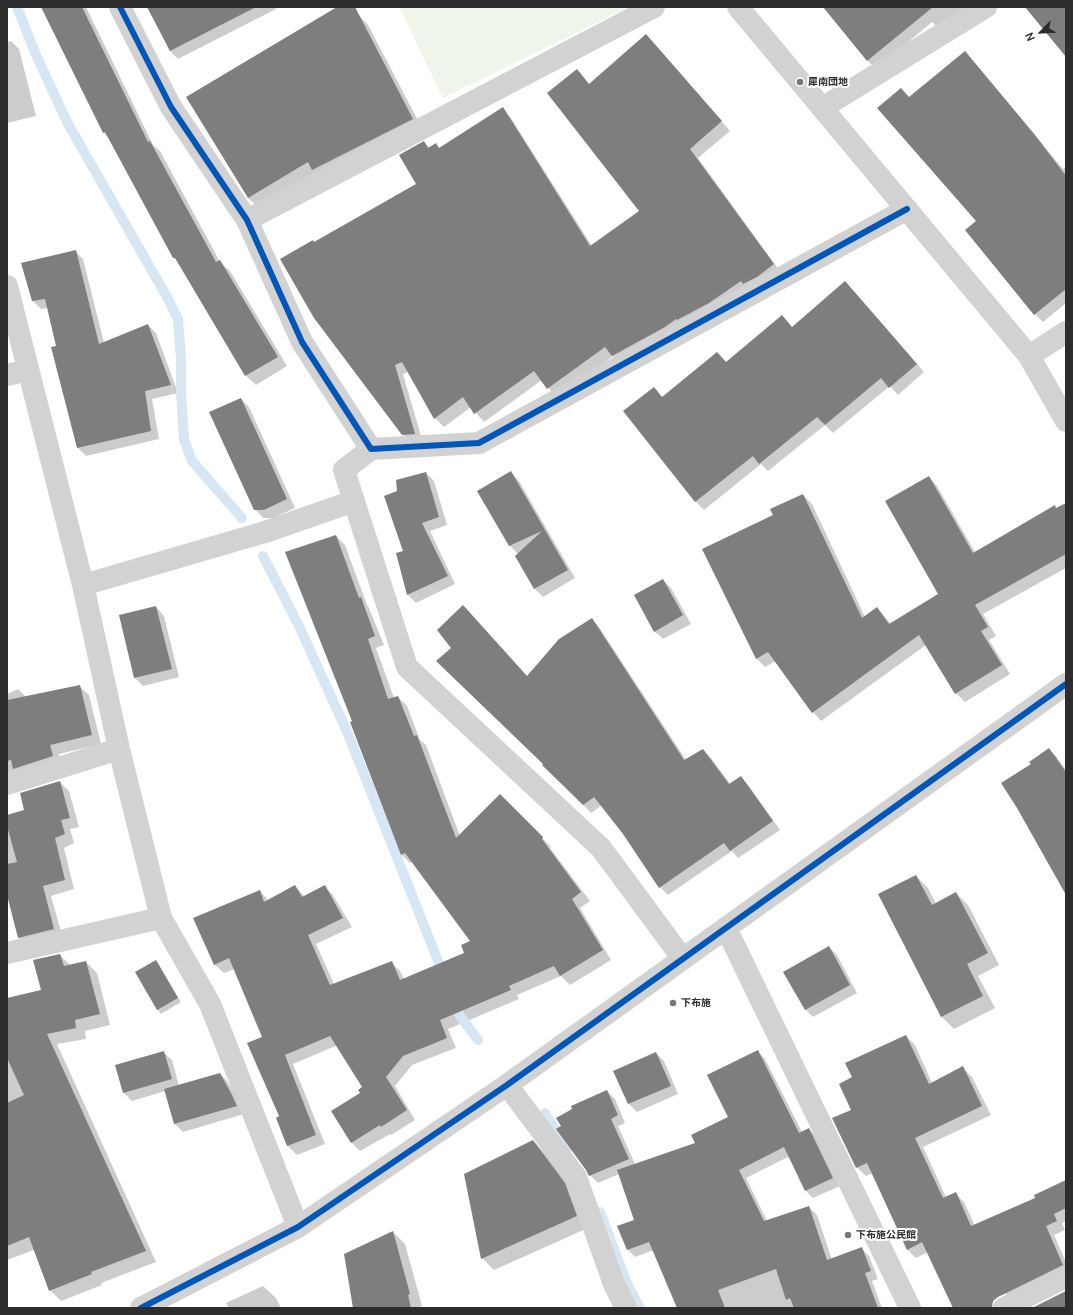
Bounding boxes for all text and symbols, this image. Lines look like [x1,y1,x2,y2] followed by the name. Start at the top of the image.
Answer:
[1021,12,1061,52] north arrow
[1021,30,1038,44] text: N
[808,76,848,88] place label: 犀南団地
[795,77,805,87] marker: 犀南団地
[681,997,711,1009] place label: 下布施
[668,998,678,1008] marker: 下布施
[856,1229,916,1241] place label: 下布施公民館
[843,1230,853,1240] marker: 下布施公民館

